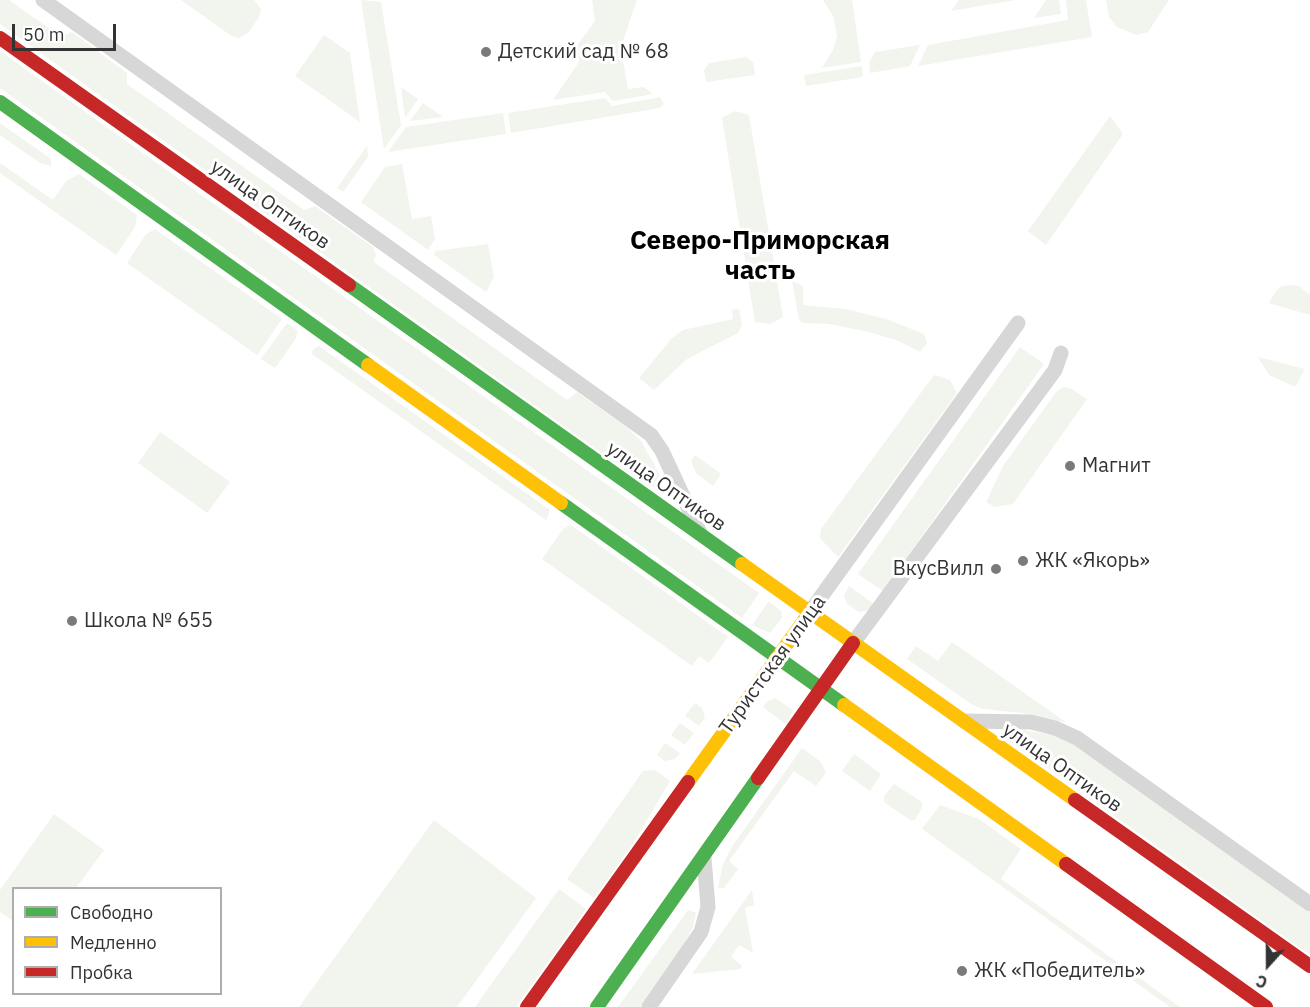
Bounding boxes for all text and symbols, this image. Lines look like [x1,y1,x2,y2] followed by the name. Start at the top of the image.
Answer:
[15,12,118,50] scale bar
[23,23,65,46] text: 50 m
[498,40,669,64] place label: Детский сад № 68
[479,45,493,59] marker: Детский сад № 68
[206,155,334,255] street label: улица Оптиков
[630,225,890,286] district label: Северо-Приморская часть
[602,437,730,537] street label: улица Оптиков
[1082,454,1151,478] place label: Магнит
[1063,459,1077,473] marker: Магнит
[1035,549,1150,573] place label: ЖК «Якорь»
[1016,554,1030,568] marker: ЖК «Якорь»
[893,557,984,581] place label: ВкусВилл
[989,562,1003,576] marker: ВкусВилл
[715,591,831,739] street label: Туристская улица
[84,609,213,633] place label: Школа № 655
[65,614,79,628] marker: Школа № 655
[998,718,1126,818] street label: улица Оптиков
[12,887,222,995] legend
[70,901,153,924] text: Свободно
[70,931,157,954] text: Медленно
[1238,935,1298,995] north arrow
[974,959,1145,983] place label: ЖК «Победитель»
[70,961,133,984] text: Пробка
[955,964,969,978] marker: ЖК «Победитель»
[1253,971,1270,993] text: С

